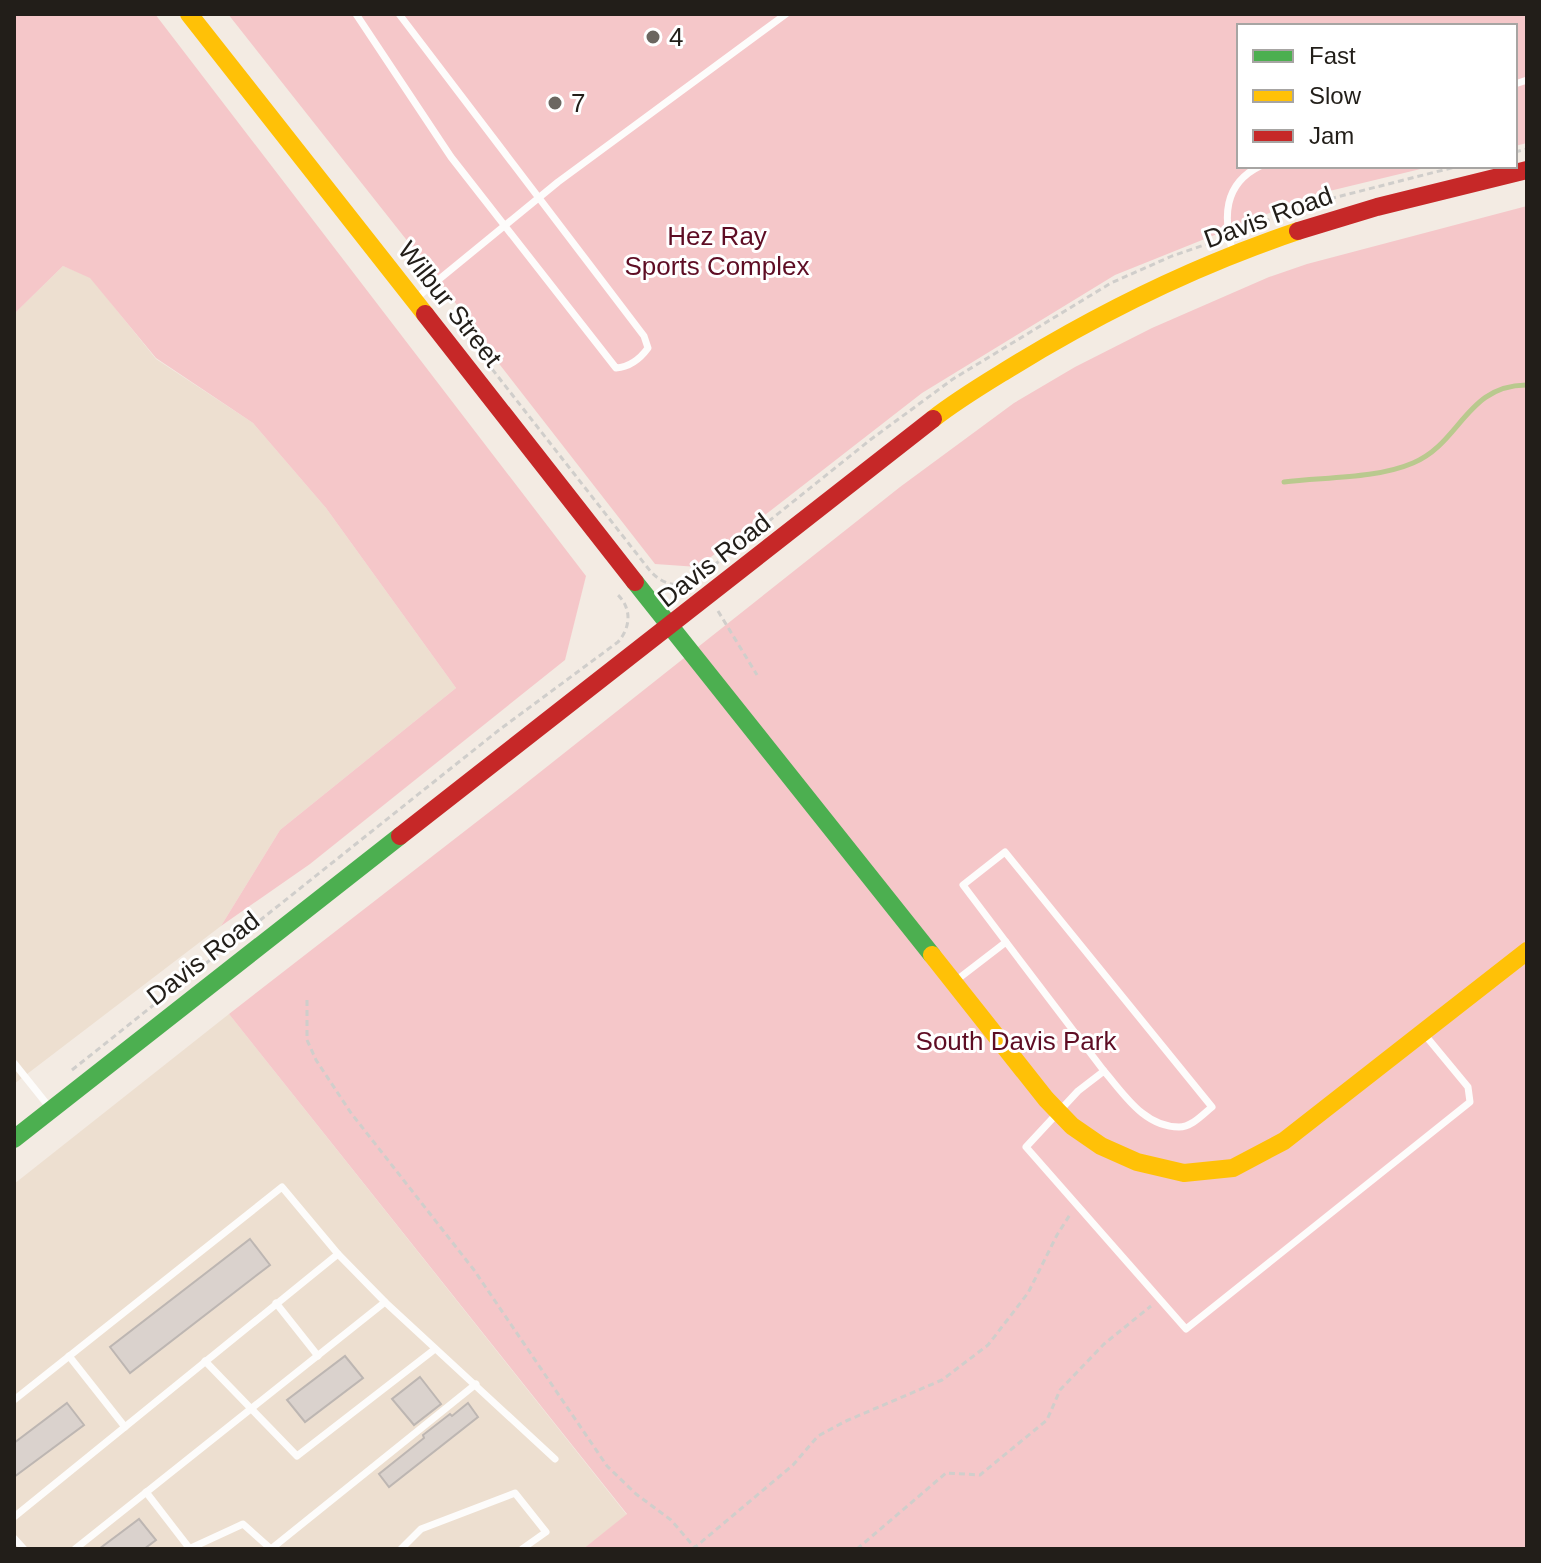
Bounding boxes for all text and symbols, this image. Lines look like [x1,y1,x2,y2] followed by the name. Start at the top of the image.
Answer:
[669,22,683,52] place label: 4
[1237,24,1517,168] legend
[644,28,662,46] marker: 4
[1309,42,1356,69] text: Fast
[1309,82,1362,109] text: Slow
[571,88,585,118] place label: 7
[546,94,564,112] marker: 7
[1309,122,1354,149] text: Jam
[1200,180,1336,254] street label: Davis Road
[625,221,809,281] park label: Hez Ray Sports Complex
[392,236,509,373] street label: Wilbur Street
[652,507,776,613] street label: Davis Road
[141,905,265,1011] street label: Davis Road
[916,1026,1117,1056] park label: South Davis Park

